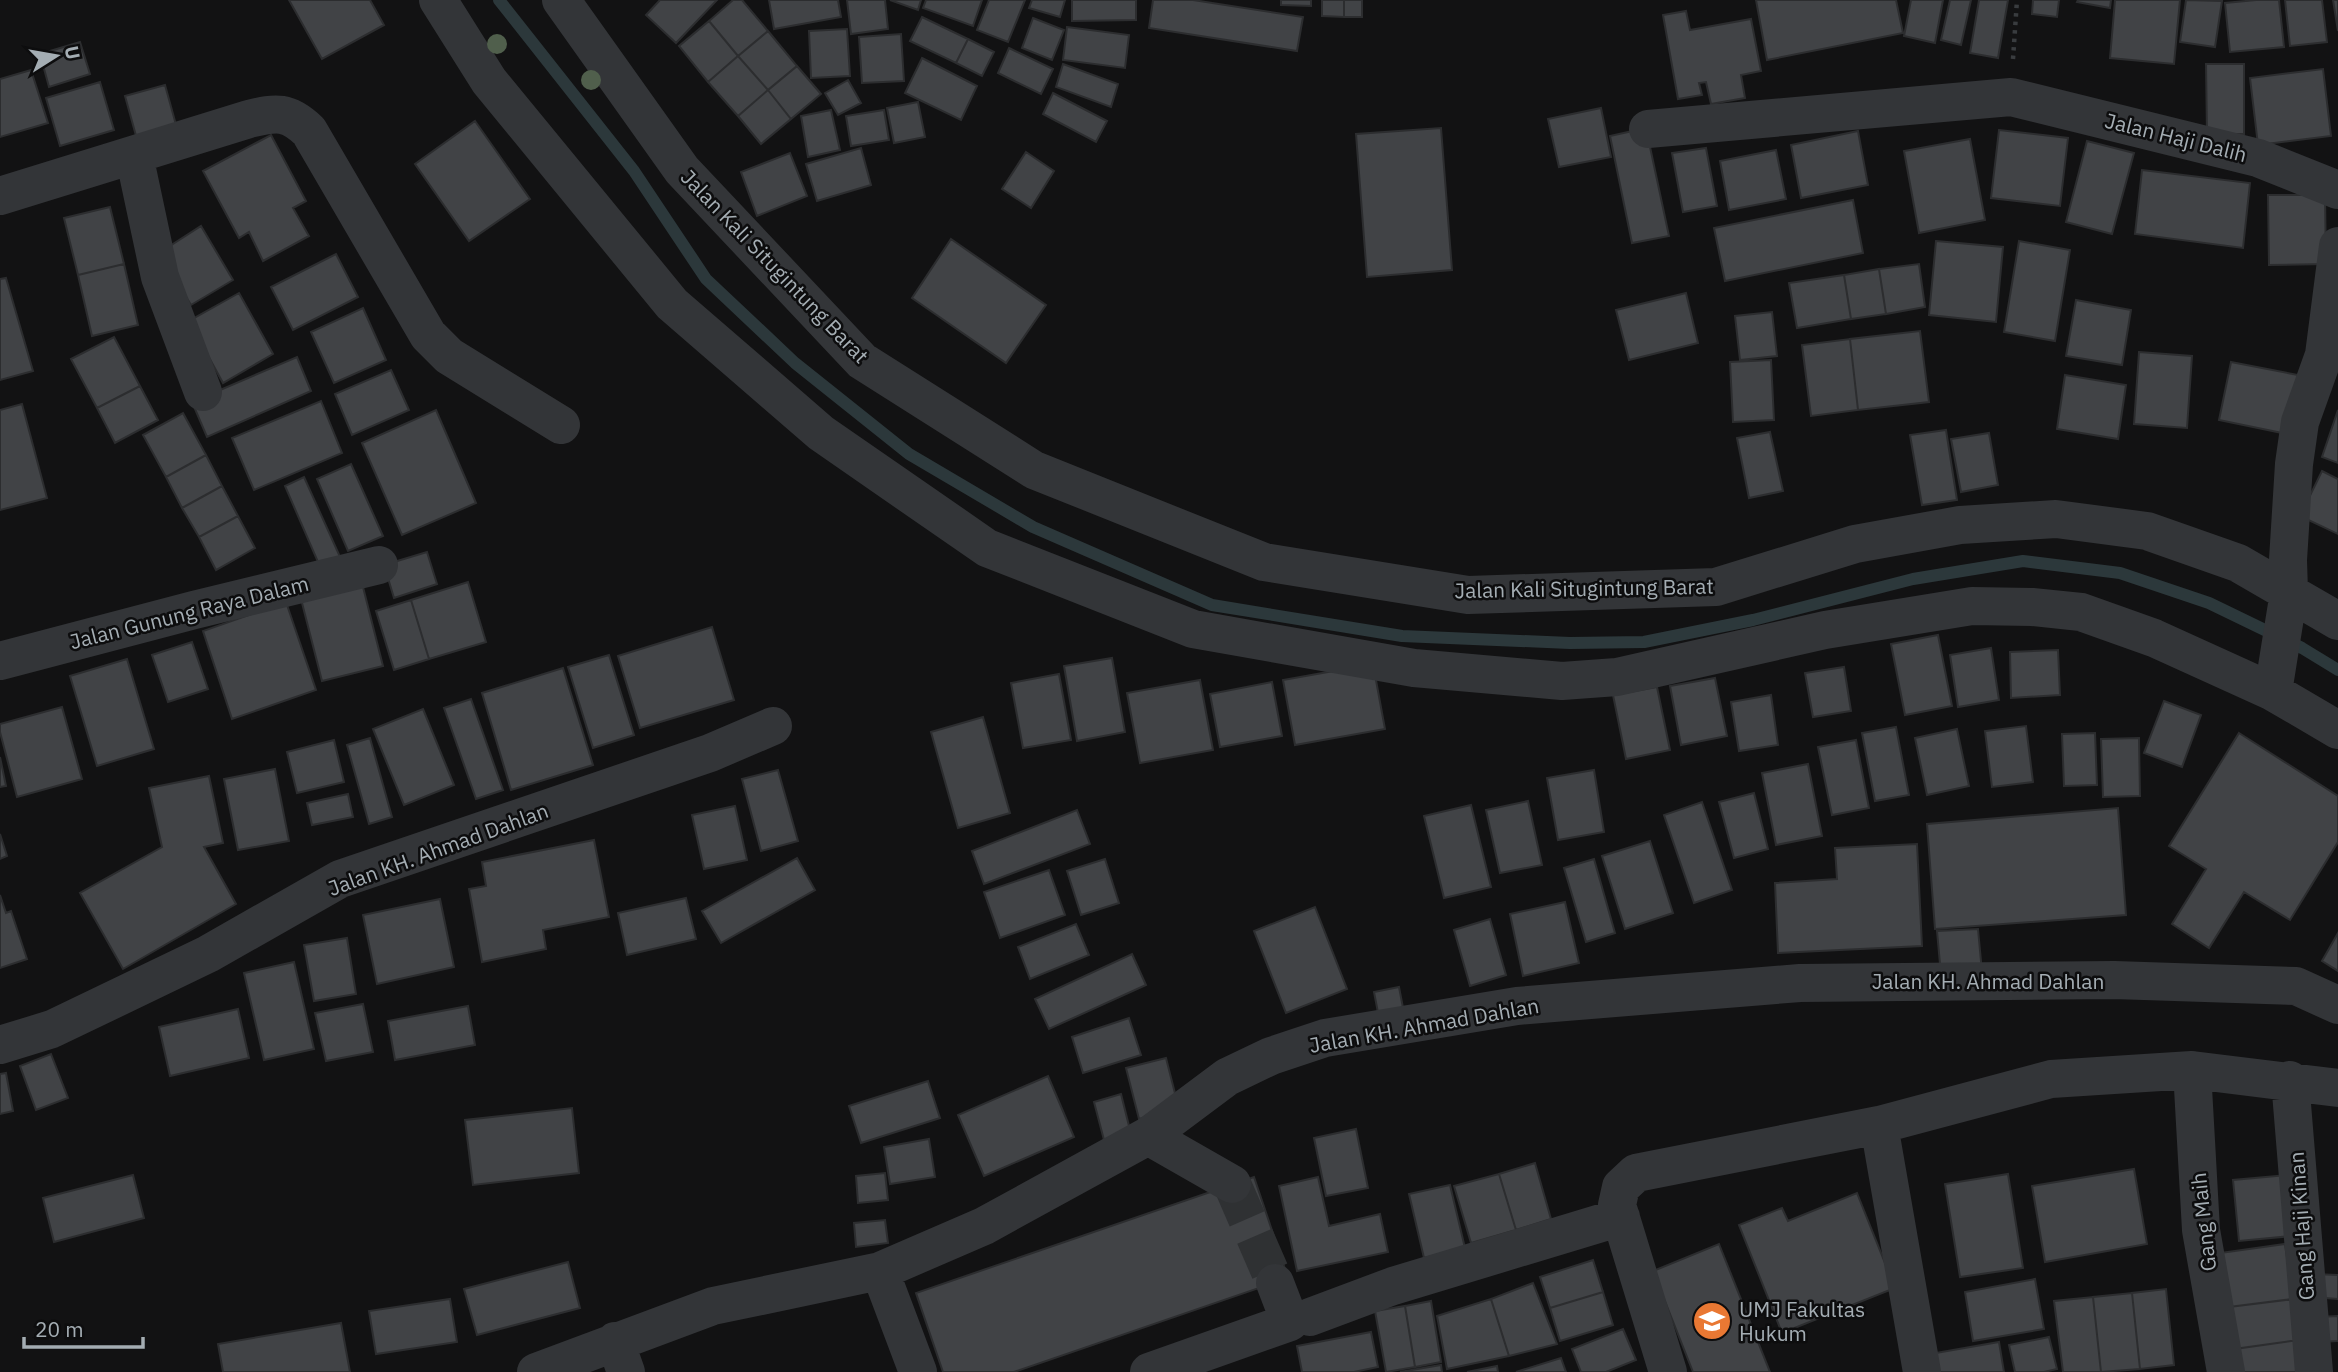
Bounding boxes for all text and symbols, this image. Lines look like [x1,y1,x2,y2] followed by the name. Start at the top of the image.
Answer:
[21,21,91,91] north arrow
[60,44,86,62] text: U
[2102,106,2250,168] street label: Jalan Haji Dalih
[675,163,875,369] street label: Jalan Kali Situgintung Barat
[67,569,311,655] street label: Jalan Gunung Raya Dalam
[1454,572,1714,604] street label: Jalan Kali Situgintung Barat
[324,796,552,902] street label: Jalan KH. Ahmad Dahlan
[1872,967,2104,995] street label: Jalan KH. Ahmad Dahlan
[1307,991,1541,1059] street label: Jalan KH. Ahmad Dahlan
[2282,1151,2320,1301] street label: Gang Haji Kinan
[2184,1171,2222,1273] street label: Gang Maih
[1739,1295,1865,1347] place label: UMJ Fakultas Hukum
[1691,1300,1733,1342] school or university icon: UMJ Fakultas Hukum
[24,1306,144,1350] scale bar
[35,1315,84,1343] text: 20 m

